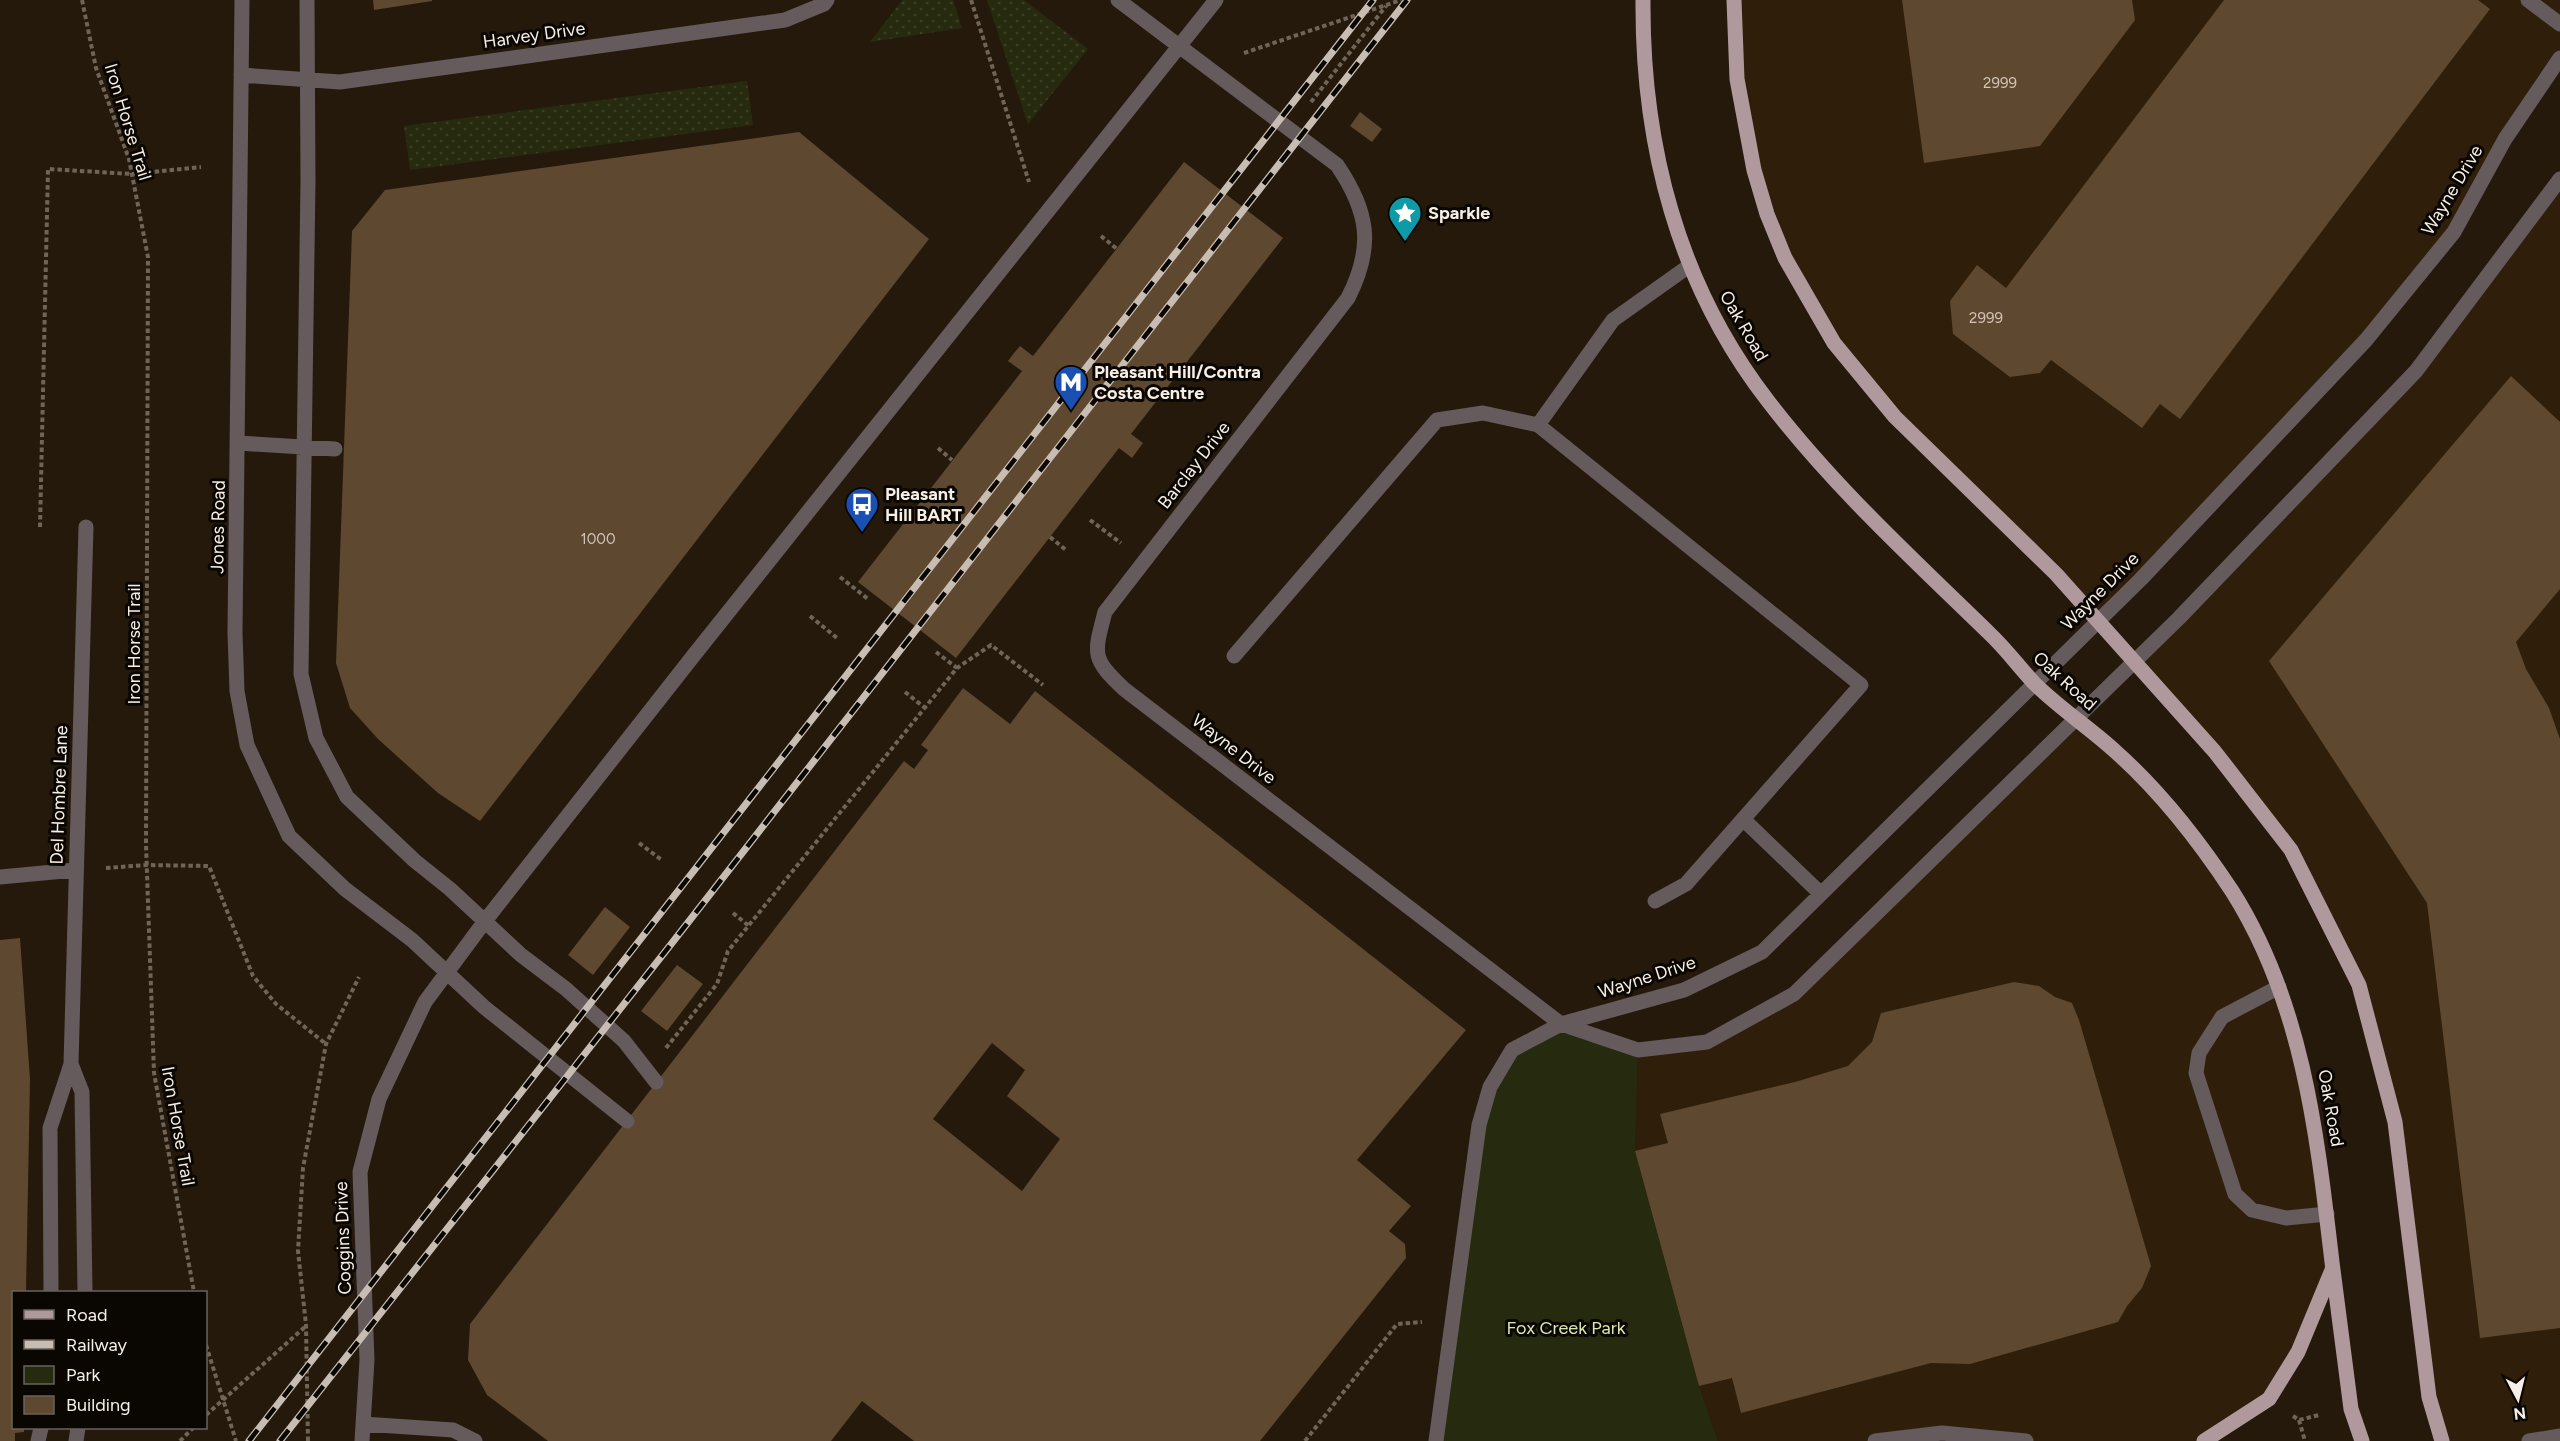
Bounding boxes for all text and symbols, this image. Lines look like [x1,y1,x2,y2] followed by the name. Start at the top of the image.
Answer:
[481,17,587,53] street label: Harvey Drive
[100,61,156,183] street label: Iron Horse Trail
[1983,74,2017,92] house number: 2999
[2417,141,2488,239] street label: Wayne Drive
[1387,195,1423,242] place icon: Sparkle
[1428,202,1490,224] place label: Sparkle
[1715,287,1773,365] street label: Oak Road
[1969,309,2003,327] house number: 2999
[1094,361,1261,404] place label: Pleasant Hill/Contra Costa Centre
[1053,364,1089,411] metro station icon: Pleasant Hill/Contra Costa Centre
[1153,417,1235,513] street label: Barclay Drive
[206,480,230,574] street label: Jones Road
[885,483,963,526] place label: Pleasant Hill BART
[844,486,880,533] bus stop icon: Pleasant Hill BART
[580,530,616,548] house number: 1000
[2057,547,2144,634] street label: Wayne Drive
[123,583,145,705] street label: Iron Horse Trail
[2029,647,2101,715] street label: Oak Road
[1187,709,1281,789] street label: Wayne Drive
[46,725,72,865] street label: Del Hombre Lane
[1596,951,1699,1003] street label: Wayne Drive
[157,1064,199,1188] street label: Iron Horse Trail
[2313,1068,2349,1148] street label: Oak Road
[330,1181,356,1295] street label: Coggins Drive
[12,1291,207,1429] legend
[66,1304,107,1326] text: Road
[1506,1317,1626,1339] park label: Fox Creek Park
[66,1334,128,1356] text: Railway
[66,1364,101,1386] text: Park
[2488,1369,2548,1429] north arrow
[66,1394,131,1416] text: Building
[2512,1403,2527,1424] text: N

